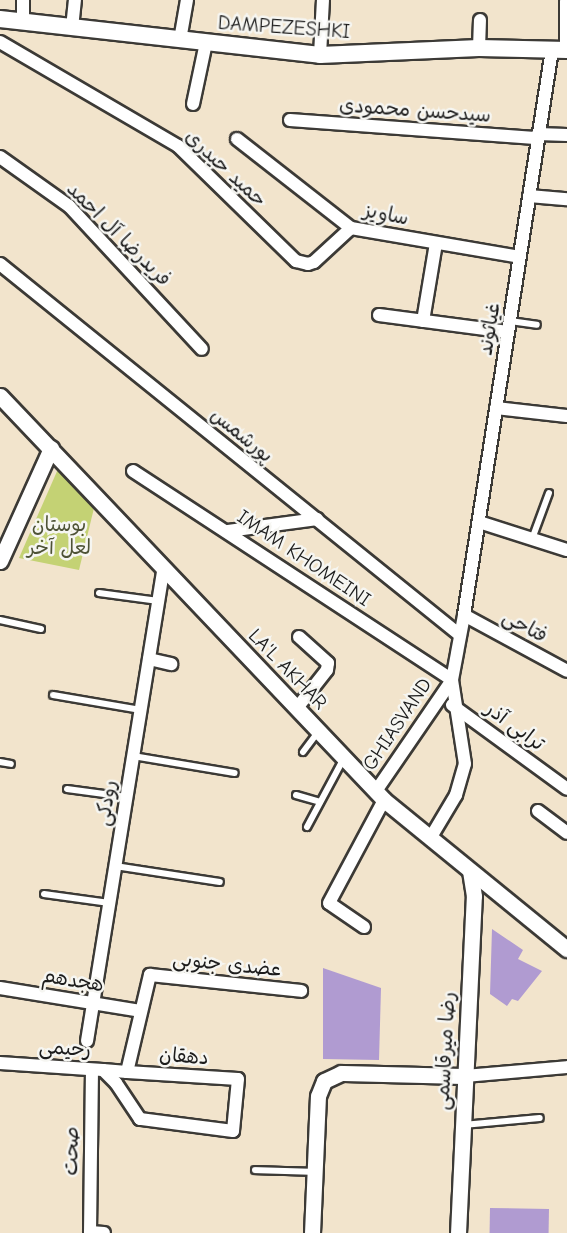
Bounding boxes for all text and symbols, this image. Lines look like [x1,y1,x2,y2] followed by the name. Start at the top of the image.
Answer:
[217,10,351,44] street label: DAMPEZESHKI
[338,93,492,127] street label: سیدحسن محمودی
[180,124,272,212] street label: حمید حیدری
[62,177,176,291] street label: فریدرضا آل احمد
[361,198,411,230] street label: ساویز
[473,301,505,357] street label: غیاثوند
[206,403,278,467] street label: پورشمس
[233,505,375,611] street label: IMAM KHOMEINI
[27,512,91,559] park label: بوستان لعل آخر
[498,604,552,648] street label: فتاحی
[244,624,332,714] street label: LA'L AKHAR
[357,673,437,775] street label: GHIASVAND
[481,696,549,756] street label: ترابی آذر
[91,778,121,828] street label: رودکی
[171,946,283,982] street label: عضدی جنوبی
[40,963,106,997] street label: هجدهم
[430,991,460,1111] street label: رضا میرقاسمی
[38,1034,92,1062] street label: رحیمی
[158,1042,210,1070] street label: دهقان
[59,1126,83,1176] street label: صحت

